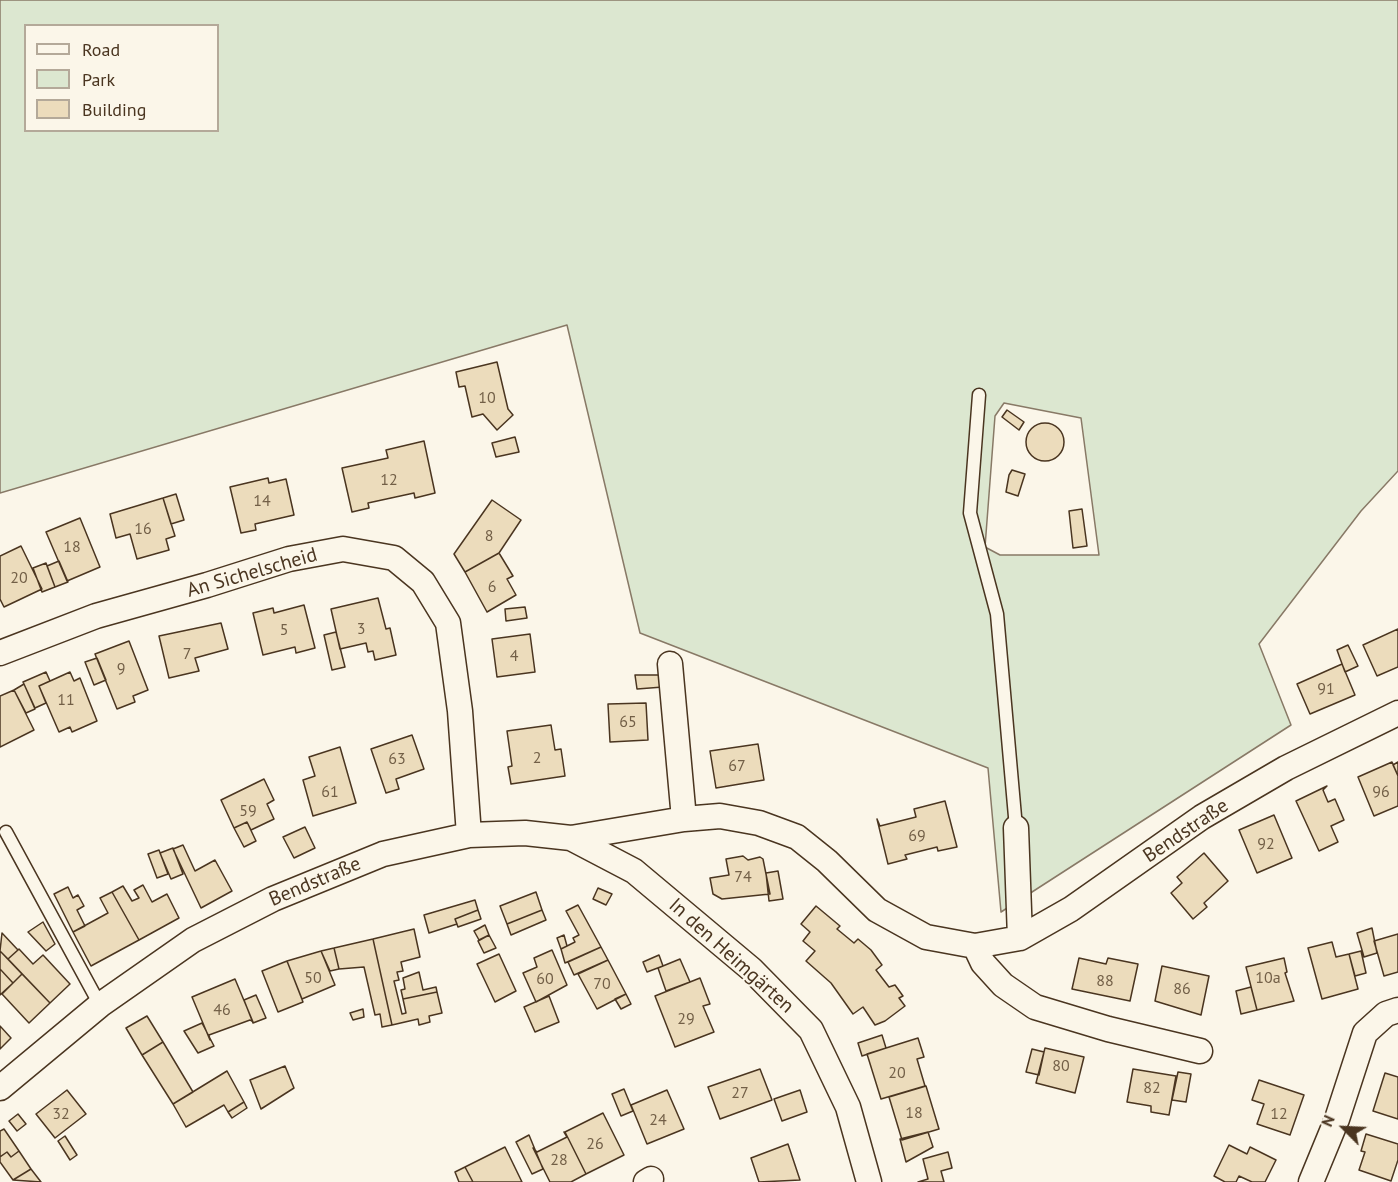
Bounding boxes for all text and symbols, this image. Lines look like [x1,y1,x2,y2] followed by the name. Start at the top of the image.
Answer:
[24,24,219,132] legend
[82,38,120,61] text: Road
[82,68,115,91] text: Park
[82,98,146,121] text: Building
[478,388,496,408] house number: 10
[380,470,398,490] house number: 12
[253,491,271,511] house number: 14
[134,519,152,539] house number: 16
[485,526,493,546] house number: 8
[63,537,81,557] house number: 18
[184,543,320,603] street label: An Sichelscheid
[10,568,28,588] house number: 20
[488,577,496,597] house number: 6
[357,619,365,639] house number: 3
[280,620,288,640] house number: 5
[183,644,191,664] house number: 7
[510,646,518,666] house number: 4
[117,659,125,679] house number: 9
[1317,679,1335,699] house number: 91
[57,690,75,710] house number: 11
[619,712,637,732] house number: 65
[533,748,541,768] house number: 2
[388,749,406,769] house number: 63
[728,756,746,776] house number: 67
[321,782,339,802] house number: 61
[1372,782,1390,802] house number: 96
[1139,794,1233,868] street label: Bendstraße
[239,801,257,821] house number: 59
[908,826,926,846] house number: 69
[1257,834,1275,854] house number: 92
[265,852,365,912] street label: Bendstraße
[734,867,752,887] house number: 74
[663,893,799,1019] street label: In den Heimgärten
[304,968,322,988] house number: 50
[1255,968,1281,988] house number: 10a
[536,969,554,989] house number: 60
[1096,971,1114,991] house number: 88
[593,974,611,994] house number: 70
[1173,979,1191,999] house number: 86
[213,1000,231,1020] house number: 46
[677,1009,695,1029] house number: 29
[1052,1056,1070,1076] house number: 80
[888,1063,906,1083] house number: 20
[1143,1078,1161,1098] house number: 82
[731,1083,749,1103] house number: 27
[1314,1098,1374,1158] north arrow
[905,1103,923,1123] house number: 18
[52,1104,70,1124] house number: 32
[1270,1104,1288,1124] house number: 12
[649,1110,667,1130] house number: 24
[1316,1112,1339,1130] text: N
[586,1134,604,1154] house number: 26
[550,1150,568,1170] house number: 28

